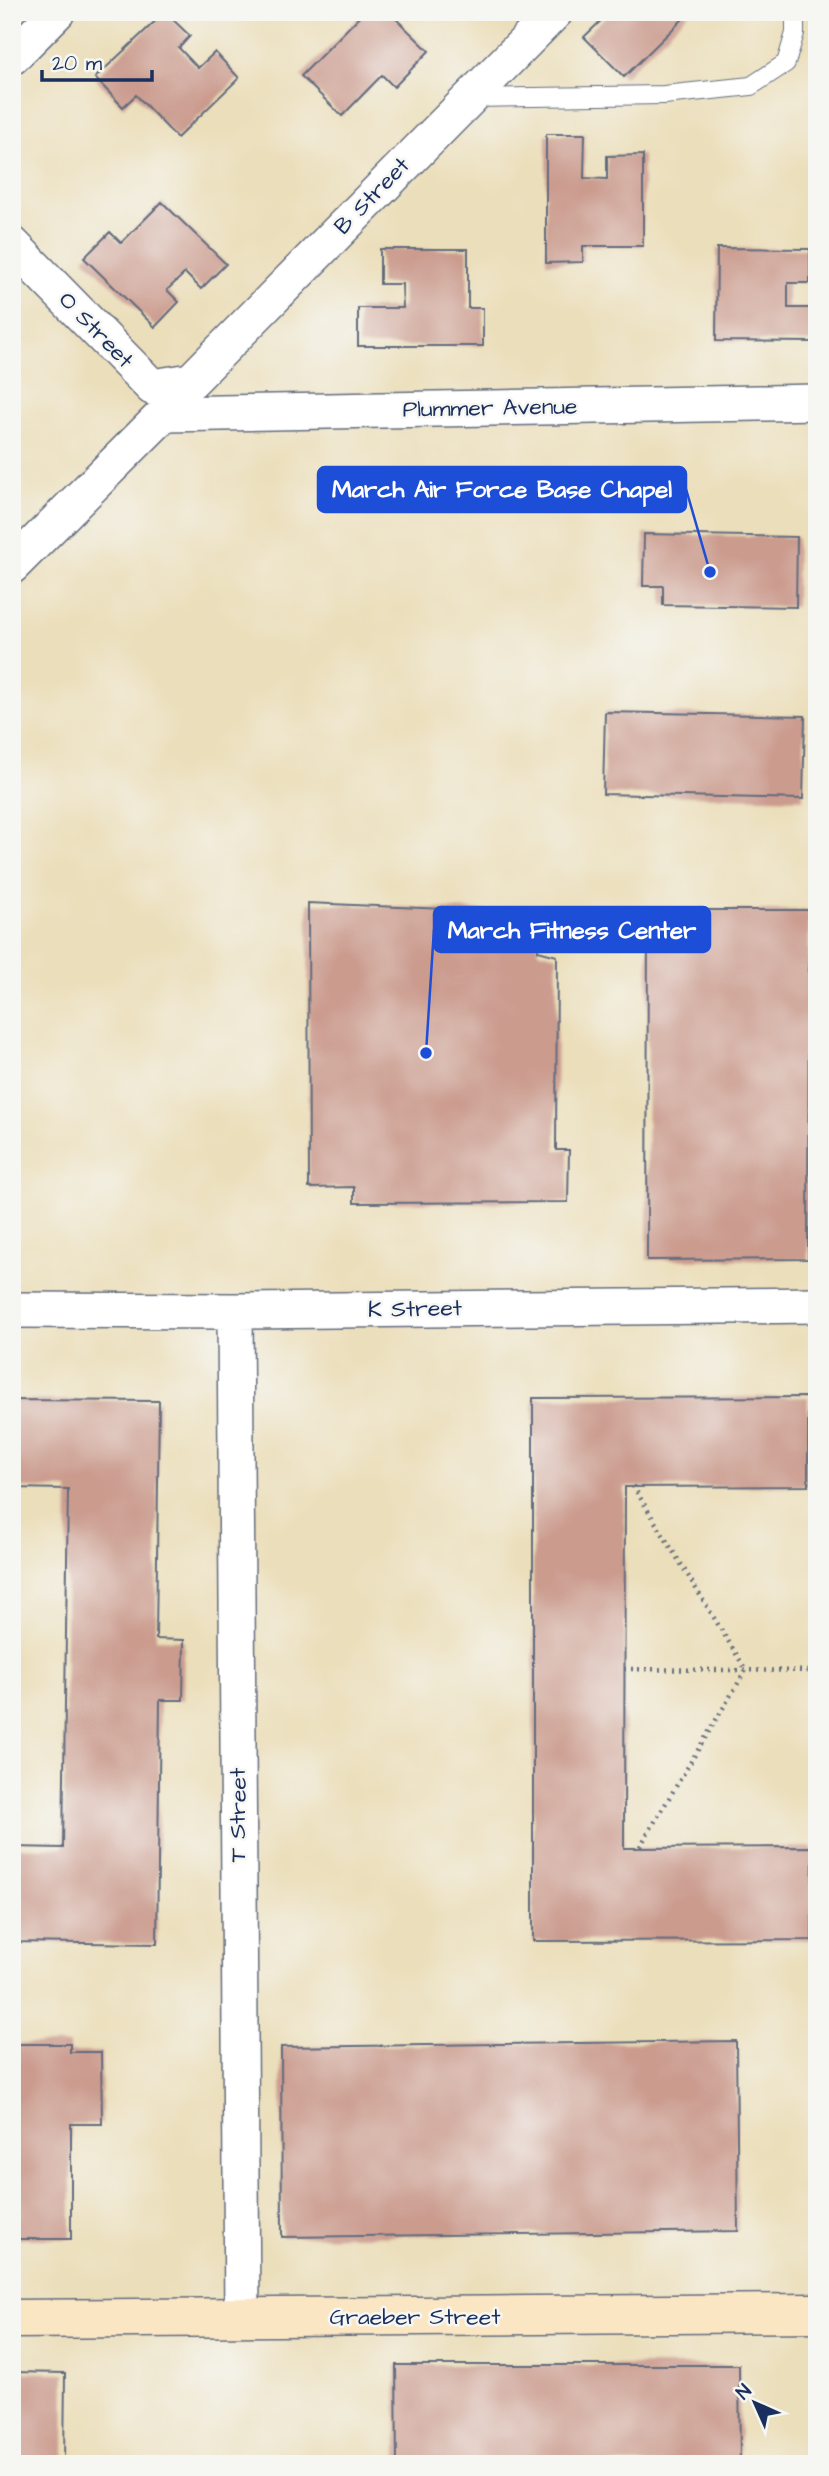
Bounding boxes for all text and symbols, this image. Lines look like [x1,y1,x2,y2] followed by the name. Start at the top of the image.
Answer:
[42,38,152,82] scale bar
[52,49,103,78] text: 20 m
[327,150,418,242] street label: B Street
[51,285,141,376] street label: O Street
[402,390,578,426] street label: Plummer Avenue
[318,467,686,512] callout: March Air Force Base Chapel
[332,473,672,507] text: March Air Force Base Chapel
[434,907,710,952] callout: March Fitness Center
[448,914,697,948] text: March Fitness Center
[368,1292,463,1326] street label: K Street
[222,1767,254,1862] street label: T Street
[330,2301,501,2333] street label: Graeber Street
[720,2368,790,2438] north arrow
[730,2378,758,2406] text: N

